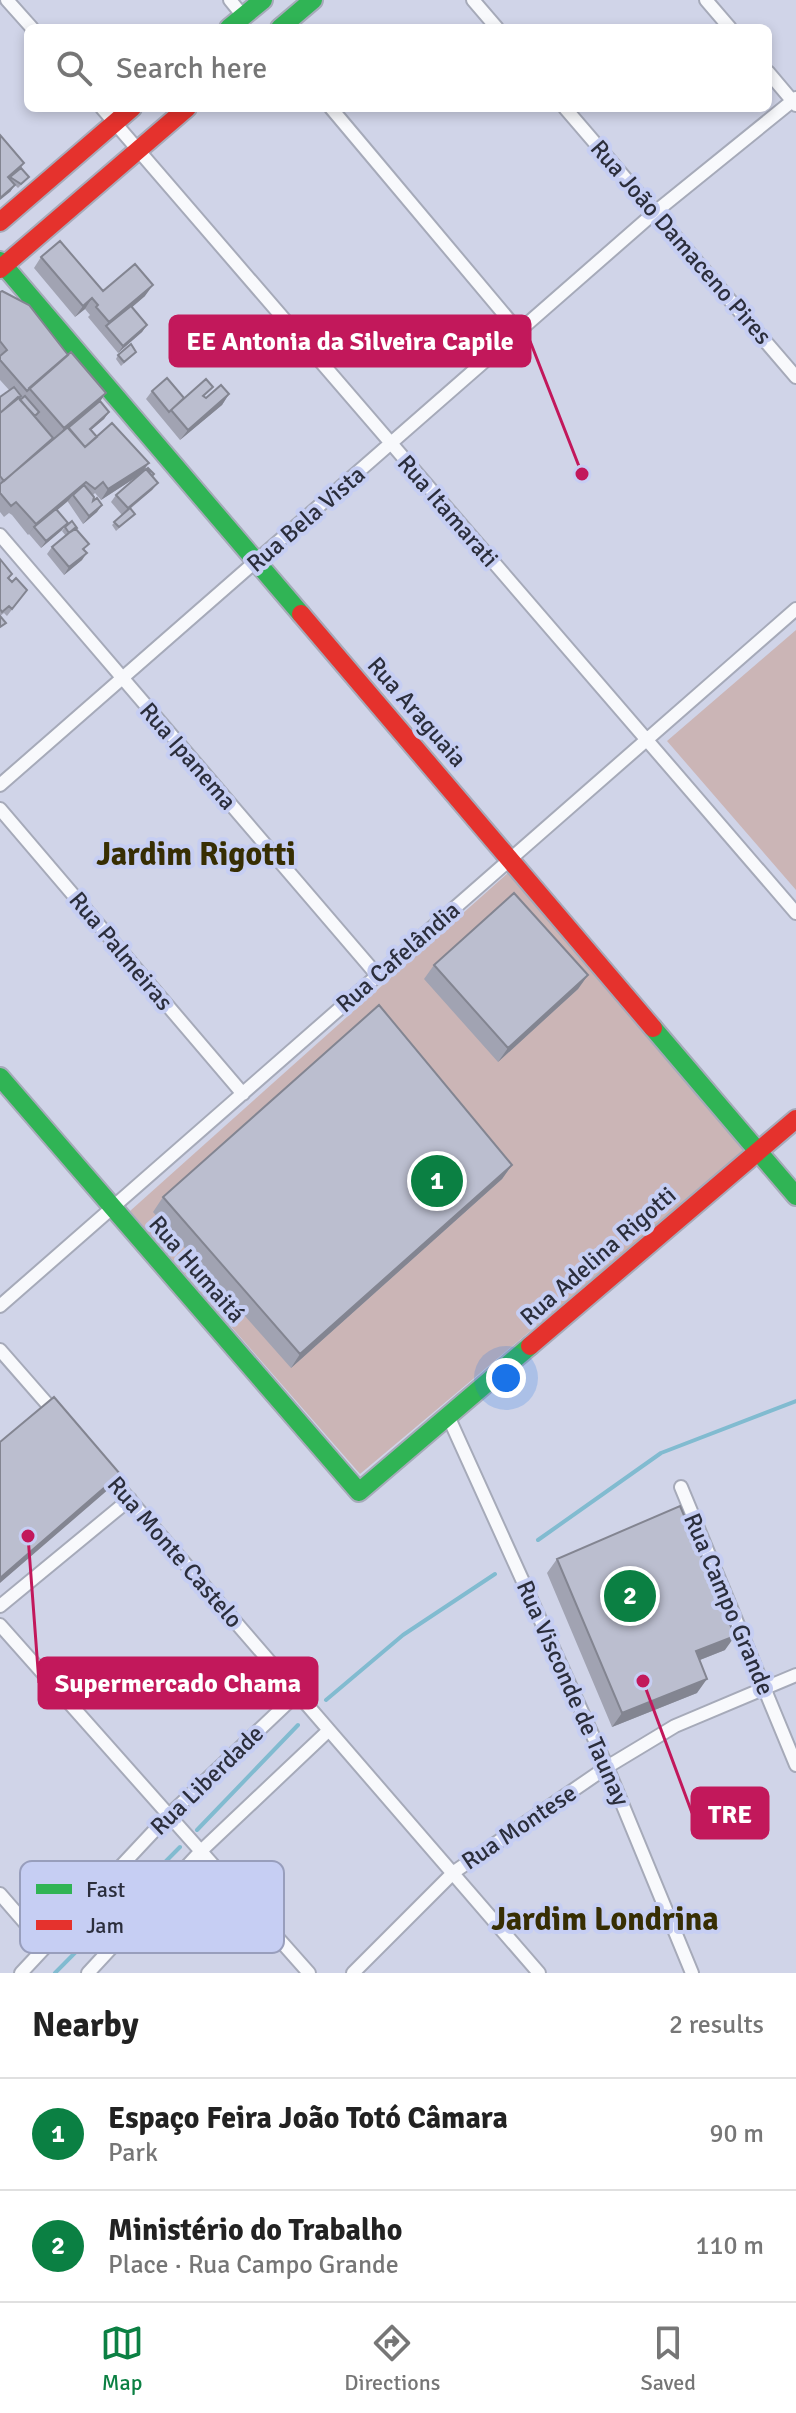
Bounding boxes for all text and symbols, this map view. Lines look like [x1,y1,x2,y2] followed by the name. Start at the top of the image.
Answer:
[24,24,772,112] search box
[52,46,96,90] icon: search
[116,50,267,87] text: Search here
[584,134,778,350] street label: Rua João Damaceno Pires
[170,316,530,366] callout: EE Antonia da Silveira Capile
[186,326,514,358] text: EE Antonia da Silveira Capile
[391,449,505,573] street label: Rua Itamarati
[241,459,371,579] street label: Rua Bela Vista
[361,651,473,773] street label: Rua Araguaia
[133,696,243,816] street label: Rua Ipanema
[96,835,296,874] district label: Jardim Rigotti
[63,886,179,1016] street label: Rua Palmeiras
[330,895,466,1019] street label: Rua Cafelândia
[411,1151,463,1211] pin: 1
[514,1180,682,1332] street label: Rua Adelina Rigotti
[142,1209,252,1329] street label: Rua Humaitá
[486,1358,526,1398] your location
[101,1470,249,1634] street label: Rua Monte Castelo
[677,1509,781,1699] street label: Rua Campo Grande
[604,1566,656,1626] pin: 2
[510,1576,636,1810] street label: Rua Visconde de Taunay
[39,1658,317,1708] callout: Supermercado Chama
[55,1668,301,1700] text: Supermercado Chama
[144,1719,270,1841] street label: Rua Liberdade
[456,1778,582,1876] street label: Rua Montese
[692,1788,768,1838] callout: TRE
[708,1799,752,1831] text: TRE
[20,1861,284,1953] legend
[86,1876,126,1903] text: Fast
[491,1900,719,1939] district label: Jardim Londrina
[86,1912,124,1939] text: Jam
[32,2004,139,2046] text: Nearby
[669,2009,764,2041] text: 2 results
[108,2100,508,2137] text: Espaço Feira João Totó Câmara
[51,2118,65,2150] text: 1
[709,2118,764,2150] text: 90 m
[108,2137,158,2169] text: Park
[108,2212,402,2249] text: Ministério do Trabalho
[51,2230,65,2262] text: 2
[695,2230,764,2262] text: 110 m
[108,2249,399,2281] text: Place · Rua Campo Grande
[100,2321,144,2396] tab: Map
[344,2321,440,2396] tab: Directions
[641,2321,696,2396] tab: Saved

